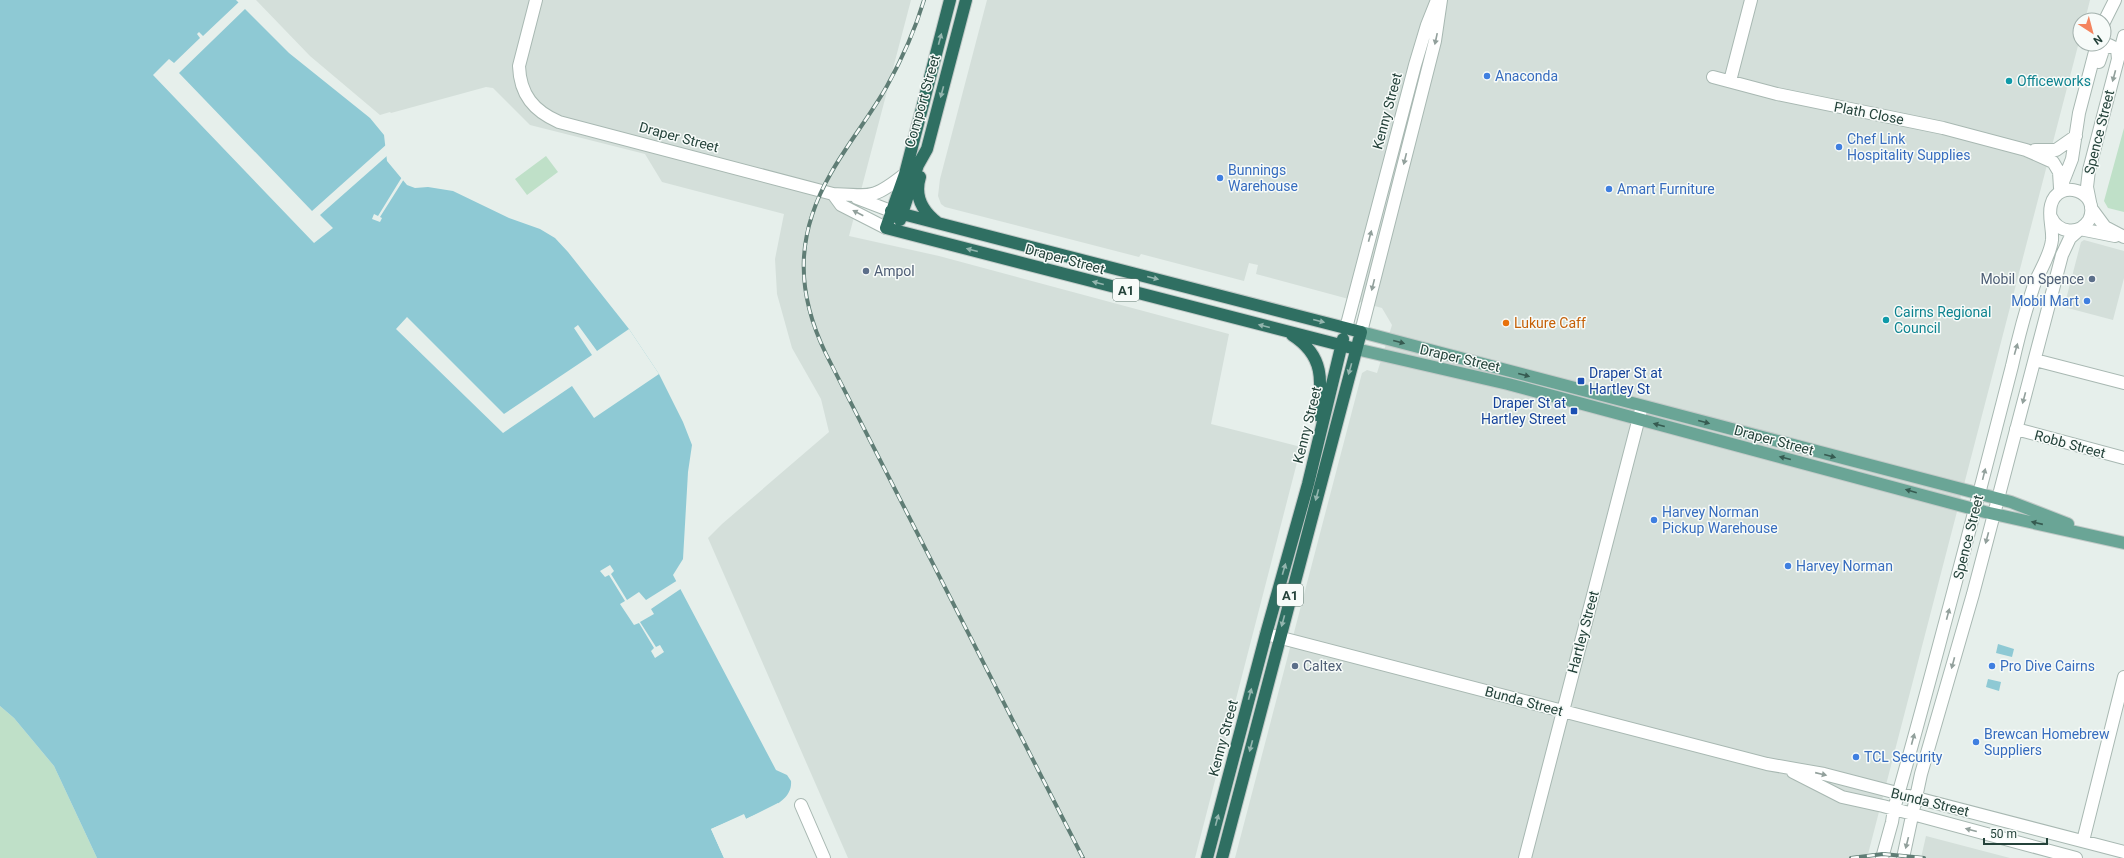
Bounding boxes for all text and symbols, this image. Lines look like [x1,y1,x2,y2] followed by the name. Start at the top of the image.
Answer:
[2072,12,2112,52] north arrow
[1432,32,1438,45] one-way arrow
[2090,32,2105,47] text: N
[937,33,943,45] one-way arrow
[901,53,943,149] street label: Comport Street
[1495,68,1558,84] place label: Anaconda
[2110,70,2116,83] one-way arrow
[1369,71,1405,151] street label: Kenny Street
[1482,71,1492,81] marker: Anaconda
[2017,73,2091,89] place label: Officeworks
[2004,76,2014,86] marker: Officeworks
[938,86,944,98] one-way arrow
[2081,88,2117,176] street label: Spence Street
[1833,98,1905,128] street label: Plath Close
[637,119,721,155] street label: Draper Street
[1847,131,1970,163] place label: Chef Link Hospitality Supplies
[1834,142,1844,152] marker: Chef Link Hospitality Supplies
[1402,153,1408,165] one-way arrow
[1228,162,1298,194] place label: Bunnings Warehouse
[1215,173,1225,183] marker: Bunnings Warehouse
[1617,181,1715,197] place label: Amart Furniture
[1604,184,1614,194] marker: Amart Furniture
[852,210,863,217] one-way arrow
[1367,230,1373,242] one-way arrow
[1023,241,1107,277] street label: Draper Street
[965,247,977,253] one-way arrow
[874,263,915,279] place label: Ampol
[861,266,871,276] marker: Ampol
[1980,271,2084,287] place label: Mobil on Spence
[2087,274,2097,284] marker: Mobil on Spence
[1146,276,1159,282] one-way arrow
[1113,279,1139,301] road number: A1
[1370,279,1376,291] one-way arrow
[1091,280,1103,286] one-way arrow
[2011,293,2079,309] place label: Mobil Mart
[2082,296,2092,306] marker: Mobil Mart
[1894,304,1991,336] place label: Cairns Regional Council
[1514,315,1586,331] place label: Lukure Caff
[1881,315,1891,325] marker: Cairns Regional Council
[1314,318,1326,324] one-way arrow
[1501,318,1511,328] marker: Lukure Caff
[1258,323,1270,329] one-way arrow
[1393,339,1405,345] one-way arrow
[1418,341,1502,375] street label: Draper Street
[2013,342,2019,354] one-way arrow
[1347,363,1353,375] one-way arrow
[1589,365,1663,397] place label: Draper St at Hartley St
[1519,372,1531,378] one-way arrow
[1576,376,1586,386] marker: Draper St at Hartley St
[1290,385,1324,465] street label: Kenny Street
[2021,392,2027,404] one-way arrow
[1481,395,1566,427] place label: Draper St at Hartley Street
[1569,406,1579,416] marker: Draper St at Hartley Street
[1698,420,1711,426] one-way arrow
[1653,422,1665,428] one-way arrow
[1732,422,1816,458] street label: Draper Street
[2033,427,2108,461] street label: Robb Street
[1824,453,1836,459] one-way arrow
[1779,455,1791,461] one-way arrow
[1981,468,1987,480] one-way arrow
[1904,488,1916,494] one-way arrow
[1313,489,1319,501] one-way arrow
[1950,493,1986,581] street label: Spence Street
[1662,504,1778,536] place label: Harvey Norman Pickup Warehouse
[1649,515,1659,525] marker: Harvey Norman Pickup Warehouse
[2030,520,2043,526] one-way arrow
[1984,531,1990,544] one-way arrow
[1796,558,1893,574] place label: Harvey Norman
[1783,561,1793,571] marker: Harvey Norman
[1281,563,1287,575] one-way arrow
[1277,584,1303,606] road number: A1
[1564,588,1602,675] street label: Hartley Street
[1945,608,1951,620] one-way arrow
[1280,614,1286,627] one-way arrow
[1950,657,1956,669] one-way arrow
[1303,658,1342,674] place label: Caltex
[2000,658,2095,674] place label: Pro Dive Cairns
[1290,661,1300,671] marker: Caltex
[1987,661,1997,671] marker: Pro Dive Cairns
[1483,683,1565,719] street label: Bunda Street
[1247,688,1253,700] one-way arrow
[1205,698,1241,778] street label: Kenny Street
[1984,726,2110,758] place label: Brewcan Homebrew Suppliers
[1910,733,1916,745] one-way arrow
[1971,737,1981,747] marker: Brewcan Homebrew Suppliers
[1247,740,1253,753] one-way arrow
[1864,749,1943,765] place label: TCL Security
[1851,752,1861,762] marker: TCL Security
[1815,771,1827,777] one-way arrow
[1889,785,1971,820] street label: Bunda Street
[1214,814,1220,826] one-way arrow
[1984,820,2047,846] scale bar
[1964,826,1977,832] one-way arrow
[1990,827,2017,841] text: 50 m
[1904,837,1910,849] one-way arrow

